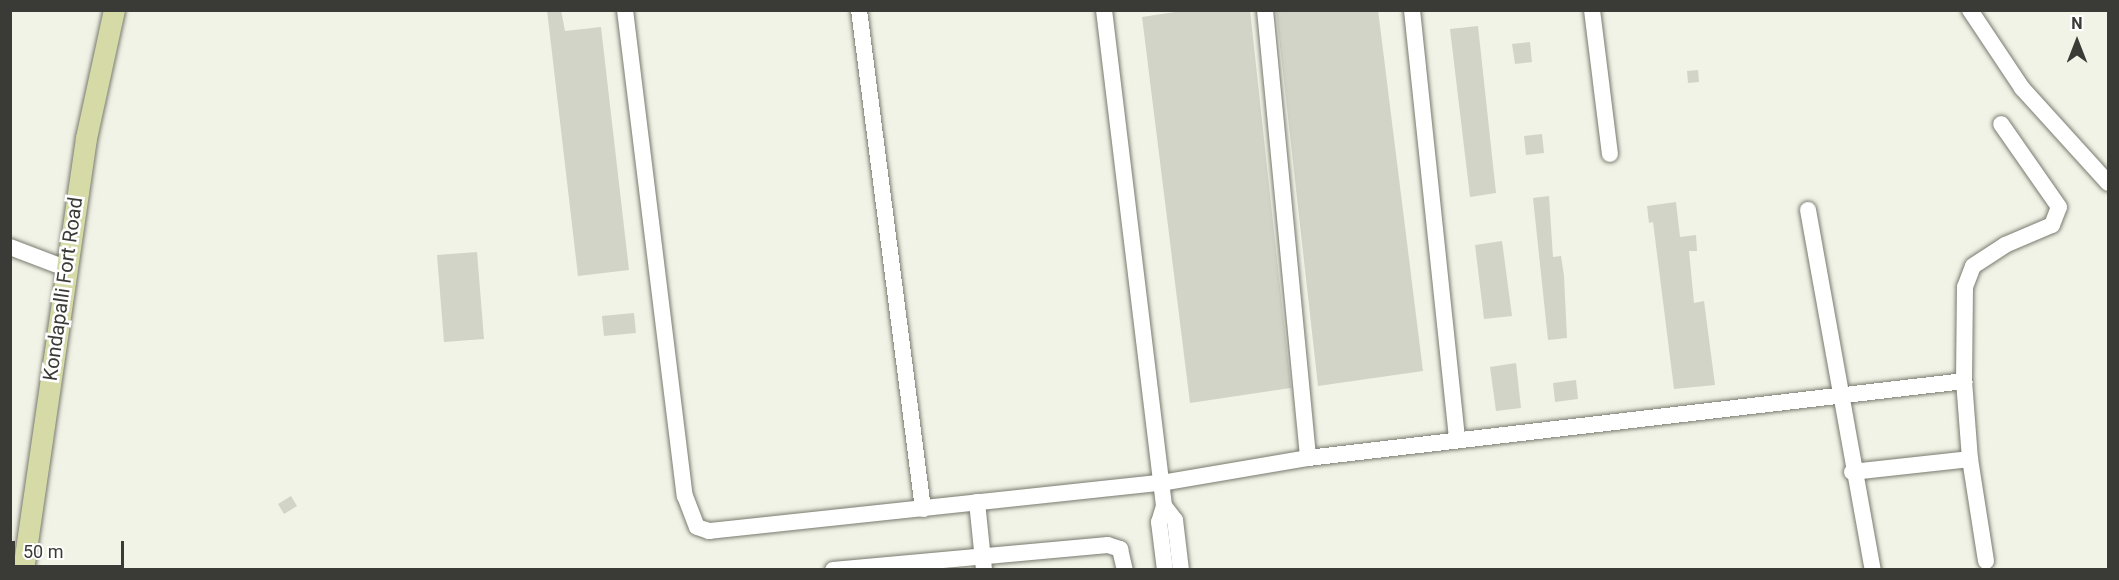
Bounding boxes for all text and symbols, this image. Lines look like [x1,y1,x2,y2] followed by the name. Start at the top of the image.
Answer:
[2047,12,2107,72] north arrow
[2071,14,2083,33] text: N
[38,195,88,383] street label: Kondapalli Fort Road
[15,529,128,567] scale bar
[23,541,63,562] text: 50 m

